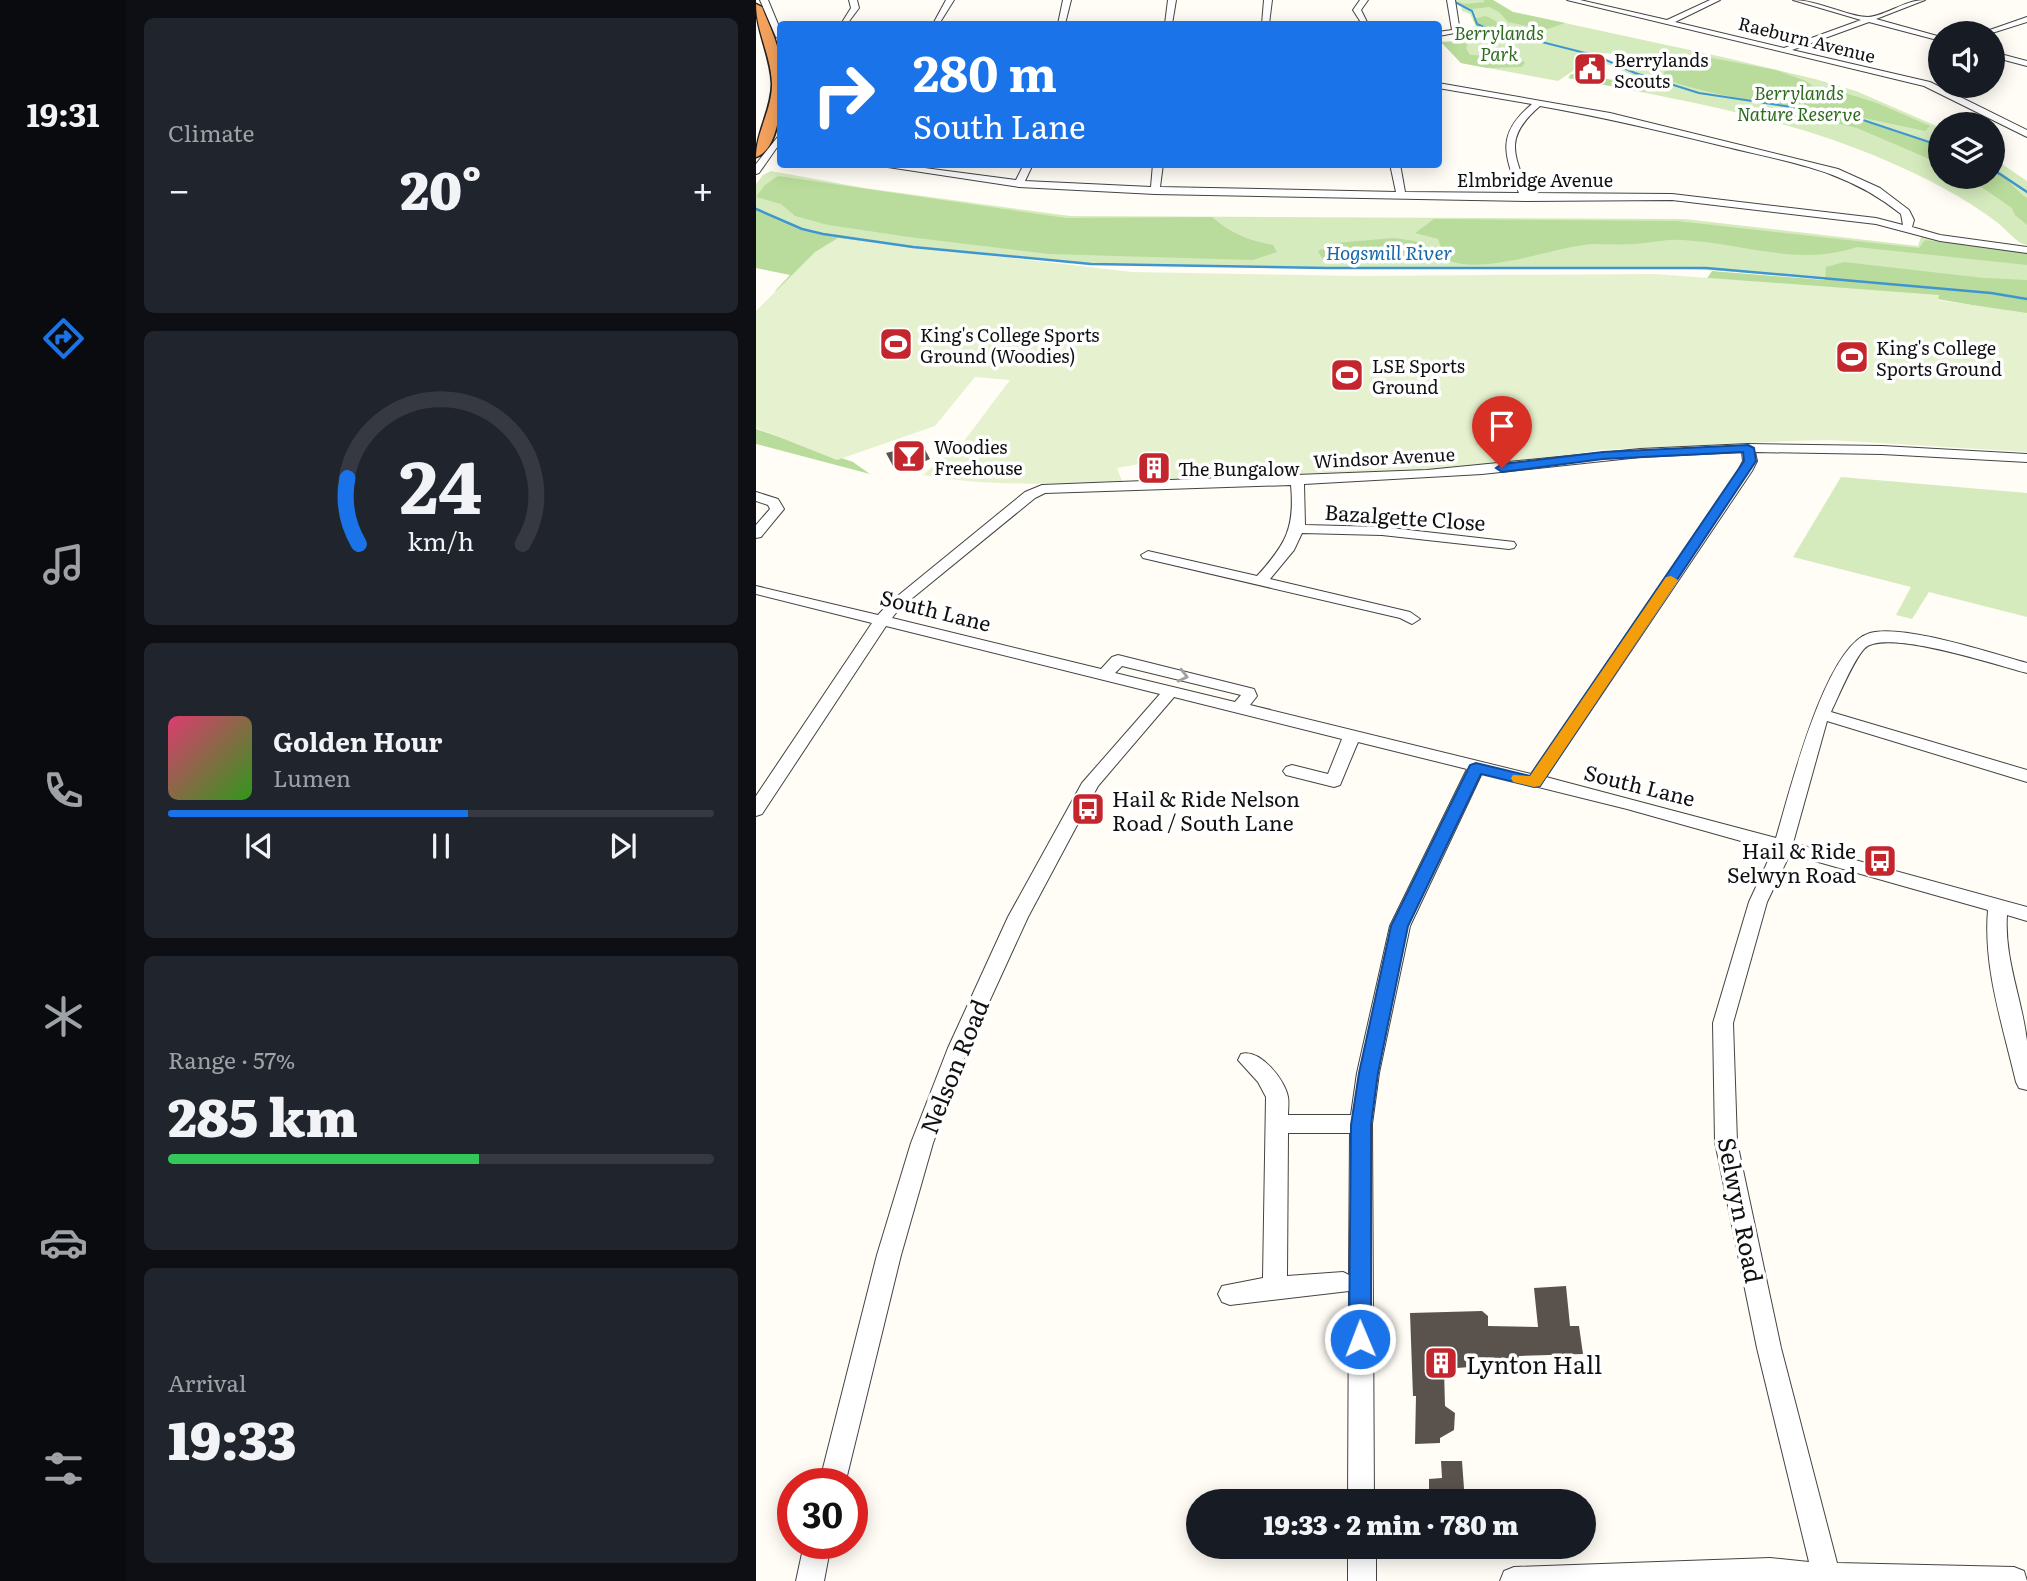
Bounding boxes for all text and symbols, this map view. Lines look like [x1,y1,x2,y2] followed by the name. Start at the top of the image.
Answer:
[1735,9,1879,69] street label: Raeburn Avenue
[1454,19,1544,67] park label: Berrylands Park
[1928,21,2005,189] map controls
[1928,21,2005,98] button: sound
[913,34,1057,107] text: 280 m
[1614,46,1708,94] place label: Berrylands Scouts
[798,49,889,140] icon: right
[1571,50,1609,88] public building icon: Berrylands Scouts
[1737,79,1861,127] park label: Berrylands Nature Reserve
[26,89,100,137] text: 19:31
[913,101,1086,149] text: South Lane
[1928,112,2005,189] button: layers
[168,115,254,149] text: Climate
[400,149,482,226] text: 20°
[168,159,190,216] text: −
[692,159,714,216] text: +
[1457,166,1613,193] street label: Elmbridge Avenue
[1326,238,1453,266] water label: Hogsmill River
[39,314,88,363] icon: directions
[920,321,1099,369] place label: King's College Sports Ground (Woodies)
[877,325,915,363] sports icon: King's College Sports Ground (Woodies)
[1876,334,2002,382] place label: King's College Sports Ground
[1833,338,1871,376] sports icon: King's College Sports Ground
[1372,352,1465,400] place label: LSE Sports Ground
[1328,356,1366,394] sports icon: LSE Sports Ground
[1472,396,1532,468] pin
[1483,407,1521,445] icon: arrive
[400,428,483,536] text: 24
[934,433,1023,481] place label: Woodies Freehouse
[890,437,928,475] bar icon: Woodies Freehouse
[1312,440,1456,474] street label: Windsor Avenue
[1135,449,1173,487] building icon: The Bungalow
[1178,455,1300,482] place label: The Bungalow
[1323,495,1487,537] street label: Bazalgette Close
[408,522,474,559] text: km/h
[39,540,88,589] icon: music
[877,580,995,638] street label: South Lane
[1177,668,1189,682] one-way arrow
[273,721,442,760] text: Golden Hour
[1581,755,1699,813] street label: South Lane
[273,760,351,794] text: Lumen
[39,766,88,815] icon: phone
[1112,782,1300,837] place label: Hail & Ride Nelson Road / South Lane
[1069,790,1107,828] bus stop icon: Hail & Ride Nelson Road / South Lane
[240,827,278,865] icon: previous
[422,827,460,865] icon: pause
[604,827,642,865] icon: next
[1727,834,1856,889] place label: Hail & Ride Selwyn Road
[1861,842,1899,880] bus stop icon: Hail & Ride Selwyn Road
[39,992,88,1041] icon: climate
[910,993,996,1139] street label: Nelson Road
[168,1042,295,1076] text: Range · 57%
[168,1076,358,1153] text: 285 km
[1711,1134,1773,1286] street label: Selwyn Road
[39,1218,88,1267] icon: car
[1323,1302,1397,1376] position arrow
[1422,1344,1460,1382] building icon: Lynton Hall
[1466,1346,1602,1381] place label: Lynton Hall
[168,1365,247,1399] text: Arrival
[168,1399,296,1476] text: 19:33
[39,1444,88,1493] icon: filters
[777,1468,868,1559] speed limit sign: 30
[1263,1504,1519,1543] text: 19:33 · 2 min · 780 m

